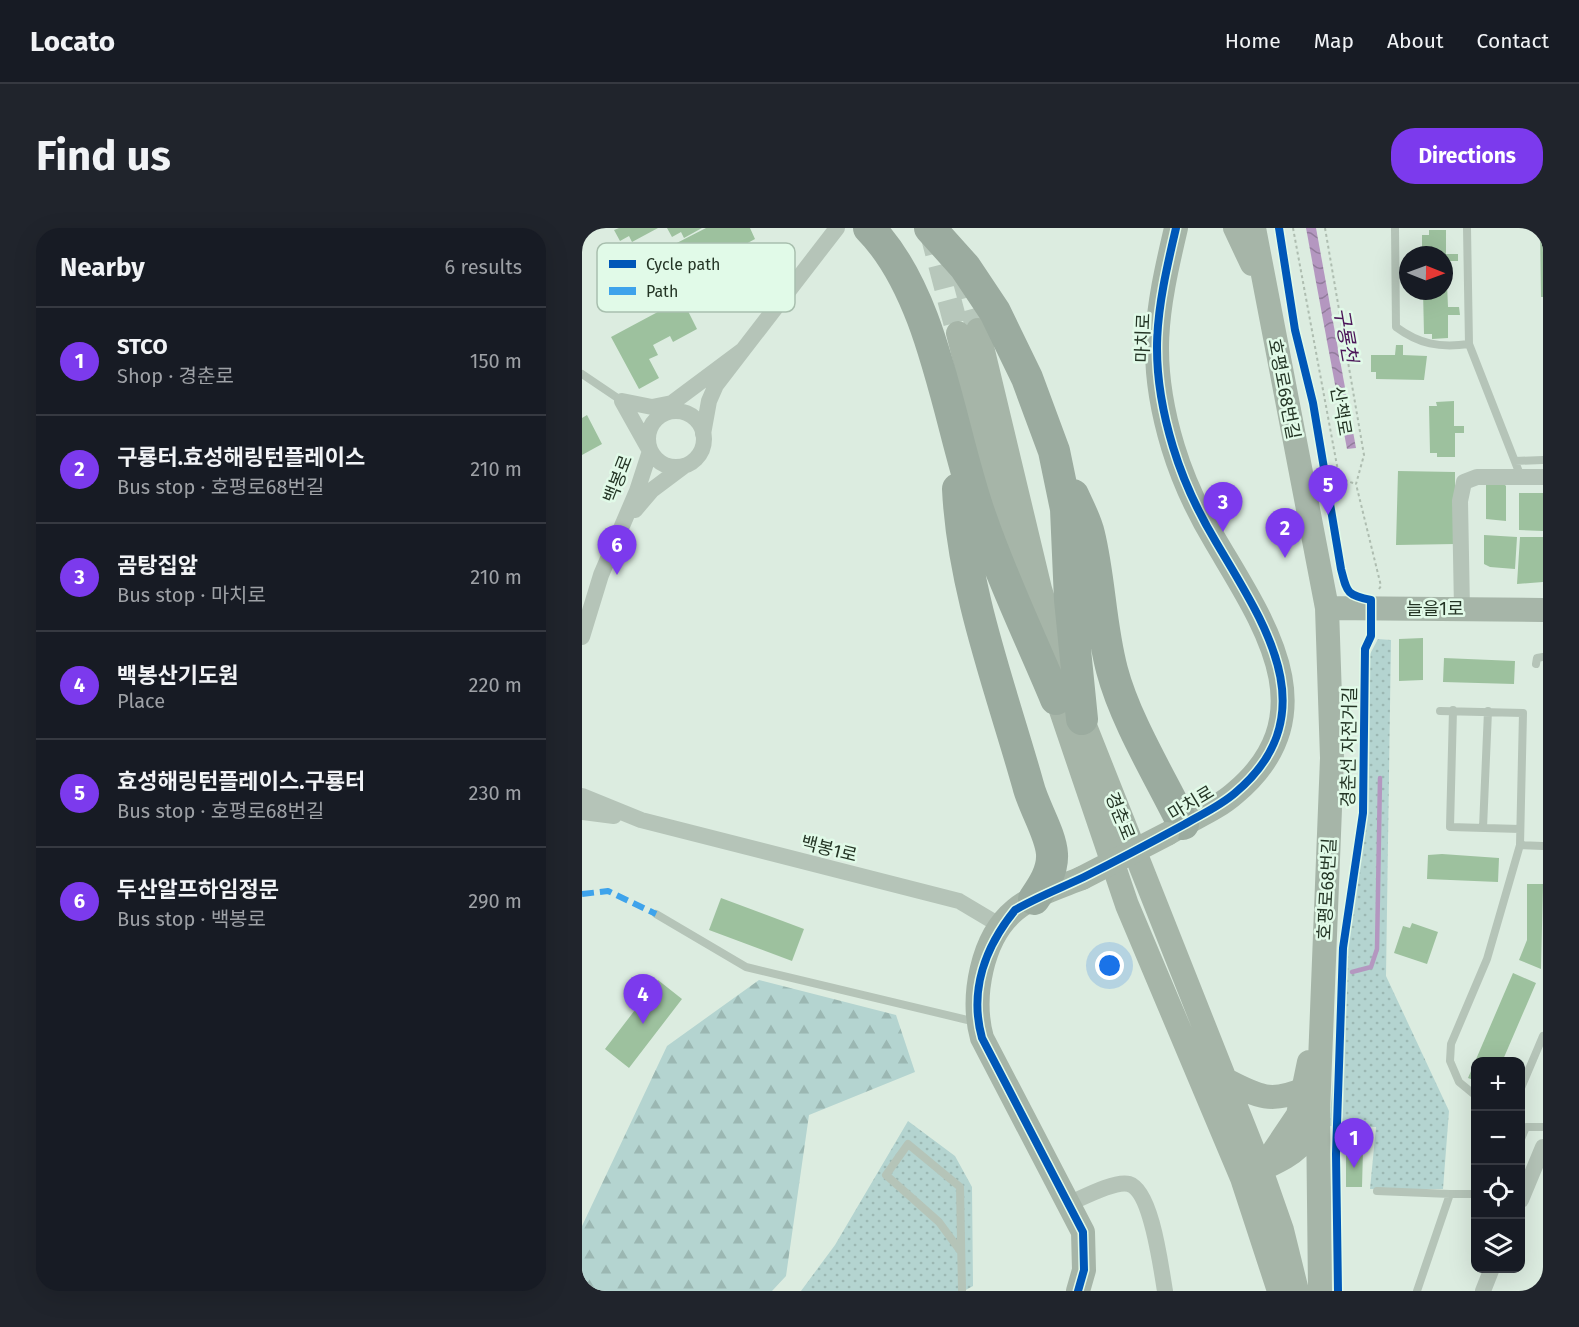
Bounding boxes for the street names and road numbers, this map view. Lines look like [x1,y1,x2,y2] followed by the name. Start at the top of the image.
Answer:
[1131,313,1155,363] street label: 마치로
[1263,337,1305,441] street label: 호평로68번길
[1326,385,1356,437] street label: 산책로
[599,452,637,506] street label: 백봉로
[1406,598,1464,620] street label: 늘을1로
[1337,686,1361,808] street label: 경춘선 자전거길
[1164,781,1218,825] street label: 마치로
[1100,789,1140,843] street label: 경춘로
[798,831,860,867] street label: 백봉1로
[1313,837,1341,941] street label: 호평로68번길

